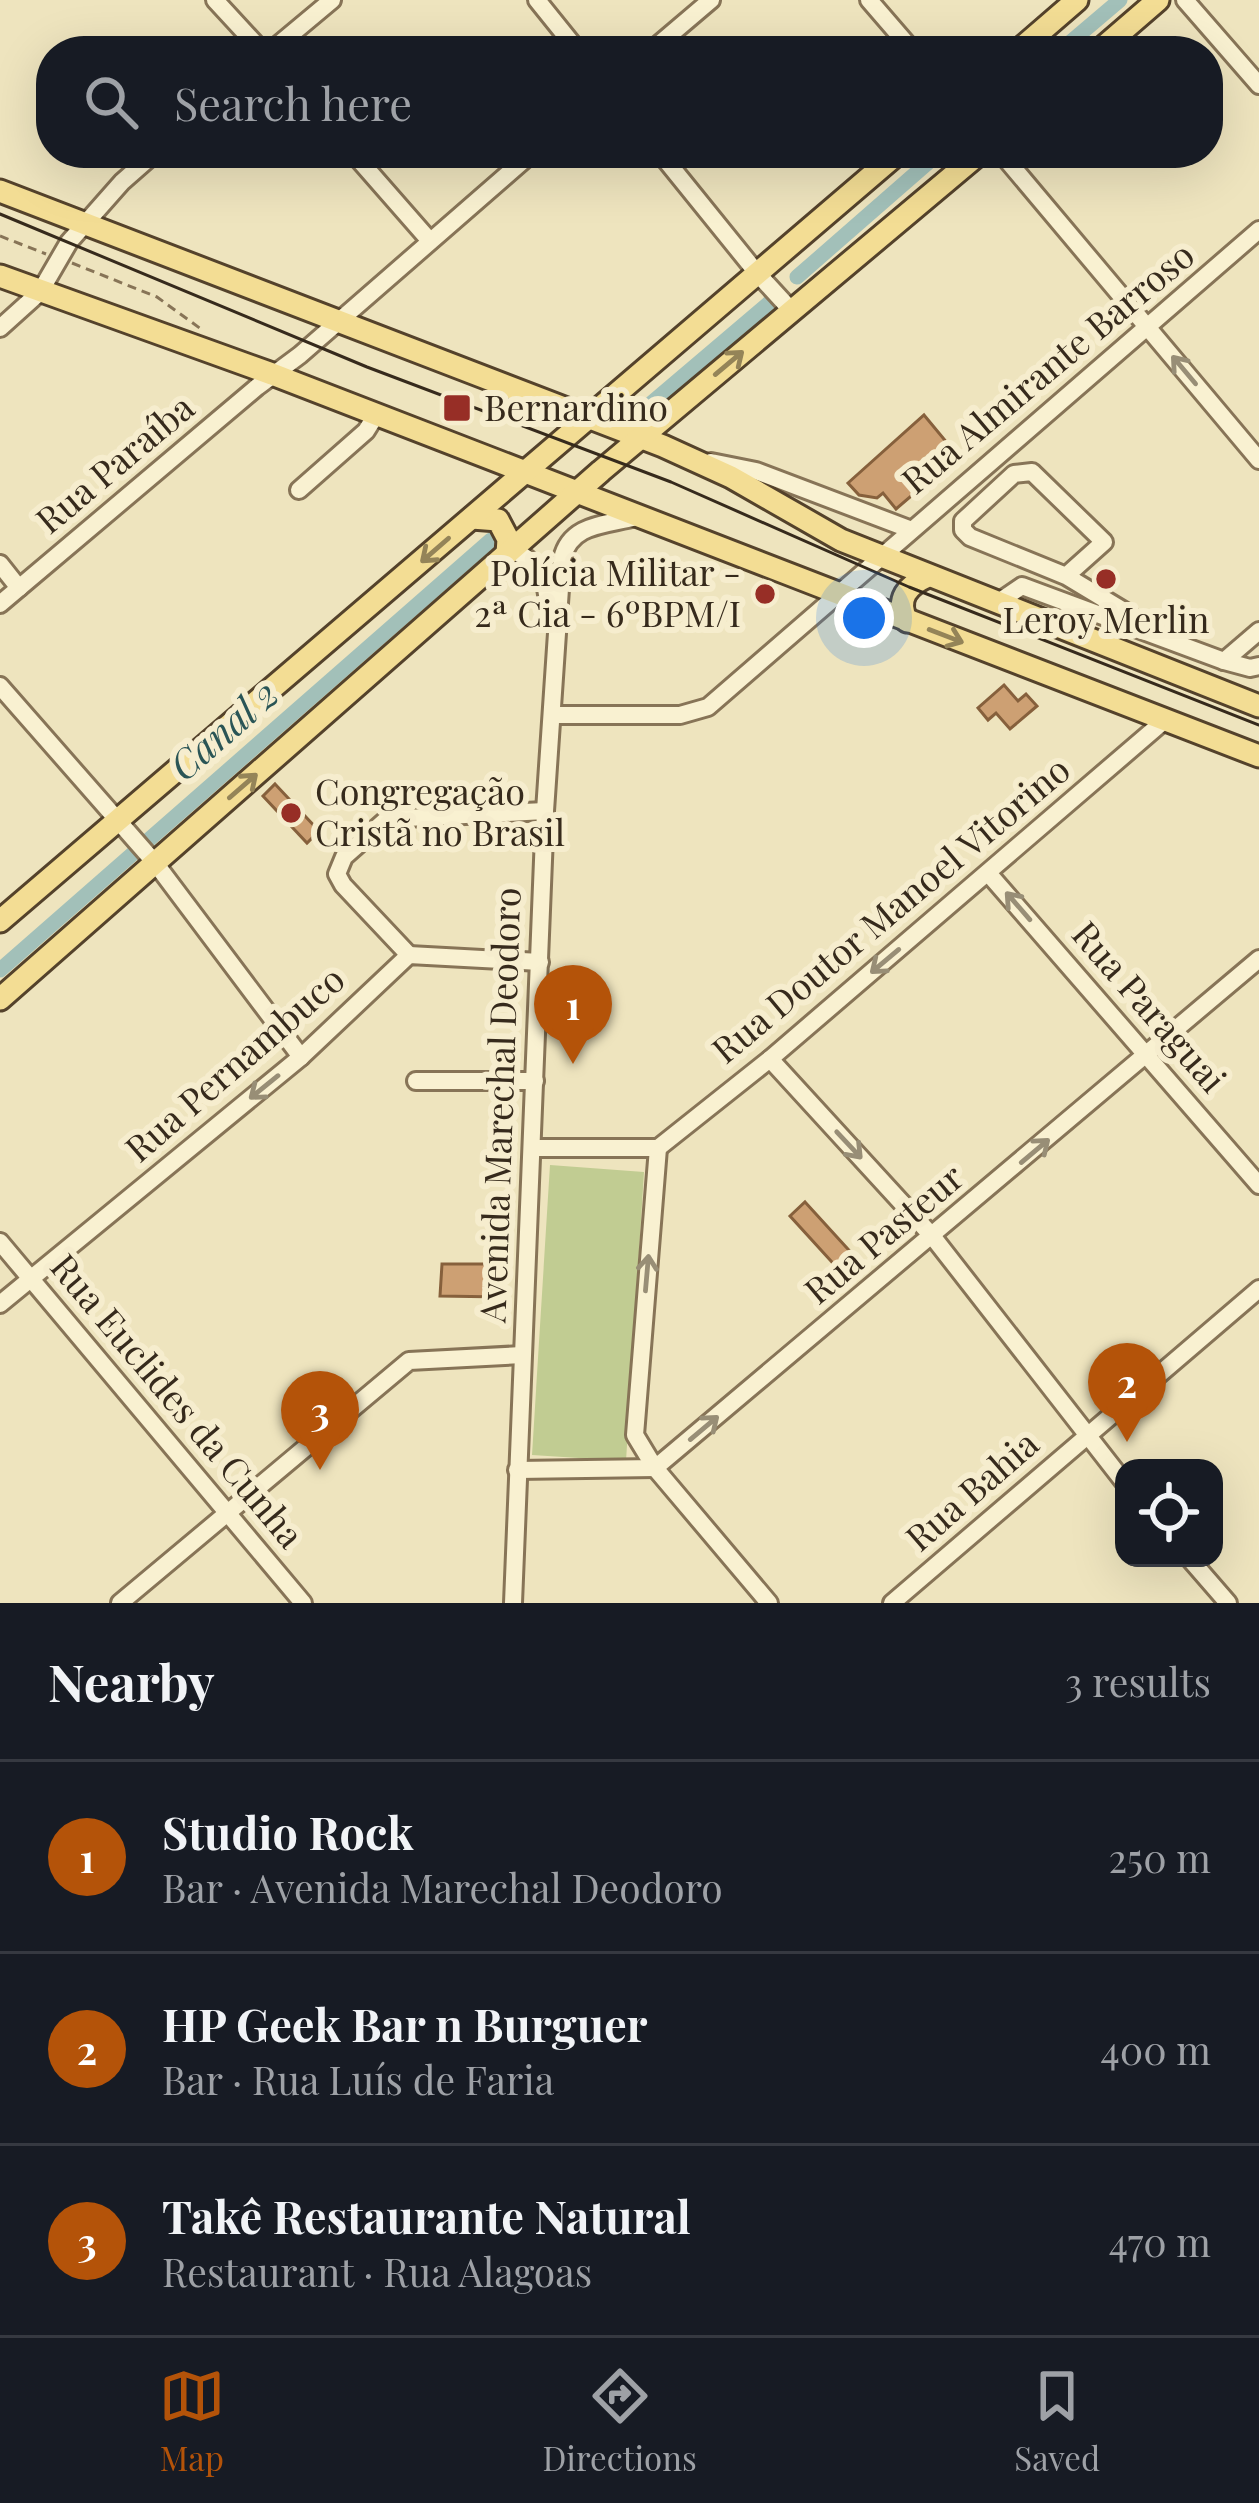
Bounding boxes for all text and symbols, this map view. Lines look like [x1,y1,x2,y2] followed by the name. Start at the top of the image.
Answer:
[36,36,1223,168] search box
[78,69,144,135] icon: search
[174,72,412,132] text: Search here
[891,230,1203,503] street label: Rua Almirante Barroso
[713,350,744,377] one-way arrow
[1172,355,1198,387] one-way arrow
[25,382,203,543] street label: Rua Paraíba
[484,382,668,430] place label: Bernardino
[441,392,473,424] marker: Bernardino
[420,535,451,563] one-way arrow
[474,547,741,636] place label: Polícia Militar - 2ª Cia - 6ºBPM/I
[1093,566,1119,592] marker: Leroy Merlin
[752,581,778,607] marker: Polícia Militar - 2ª Cia - 6ºBPM/I
[834,588,894,648] your location
[1003,594,1209,642] place label: Leroy Merlin
[927,627,964,649] one-way arrow
[157,667,288,790] water label: Canal 2
[701,744,1079,1072] street label: Rua Doutor Manoel Vitorino
[315,766,565,855] place label: Congregação Cristã no Brasil
[228,773,258,800] one-way arrow
[278,800,304,826] marker: Congregação Cristã no Brasil
[466,886,530,1324] street label: Avenida Marechal Deodoro
[1004,891,1032,922] one-way arrow
[1063,910,1238,1101] street label: Rua Paraguai
[870,946,901,974] one-way arrow
[114,954,353,1171] street label: Rua Pernambuco
[534,965,612,1064] pin: 1
[249,1072,280,1100] one-way arrow
[834,1129,863,1159] one-way arrow
[1019,1137,1050,1165] one-way arrow
[793,1152,972,1313] street label: Rua Pasteur
[41,1243,316,1557] street label: Rua Euclides da Cunha
[636,1254,659,1293] one-way arrow
[1088,1343,1166,1442] pin: 2
[281,1371,359,1470] pin: 3
[687,1415,719,1441] one-way arrow
[894,1419,1047,1560] street label: Rua Bahia
[1115,1459,1223,1567] map controls
[1115,1459,1223,1567] button: locate
[48,1647,214,1715] text: Nearby
[1065,1655,1211,1707] text: 3 results
[162,1801,414,1861] text: Studio Rock
[80,1831,94,1883] text: 1
[1108,1831,1211,1883] text: 250 m
[162,1861,723,1913] text: Bar · Avenida Marechal Deodoro
[162,1993,647,2053] text: HP Geek Bar n Burguer
[77,2023,97,2075] text: 2
[1101,2023,1211,2075] text: 400 m
[162,2053,554,2105] text: Bar · Rua Luís de Faria
[162,2185,691,2245] text: Takê Restaurante Natural
[77,2215,97,2267] text: 3
[1109,2215,1211,2267] text: 470 m
[162,2245,592,2297] text: Restaurant · Rua Alagoas
[159,2363,225,2479] tab: Map
[542,2363,697,2479] tab: Directions
[1014,2363,1100,2479] tab: Saved

